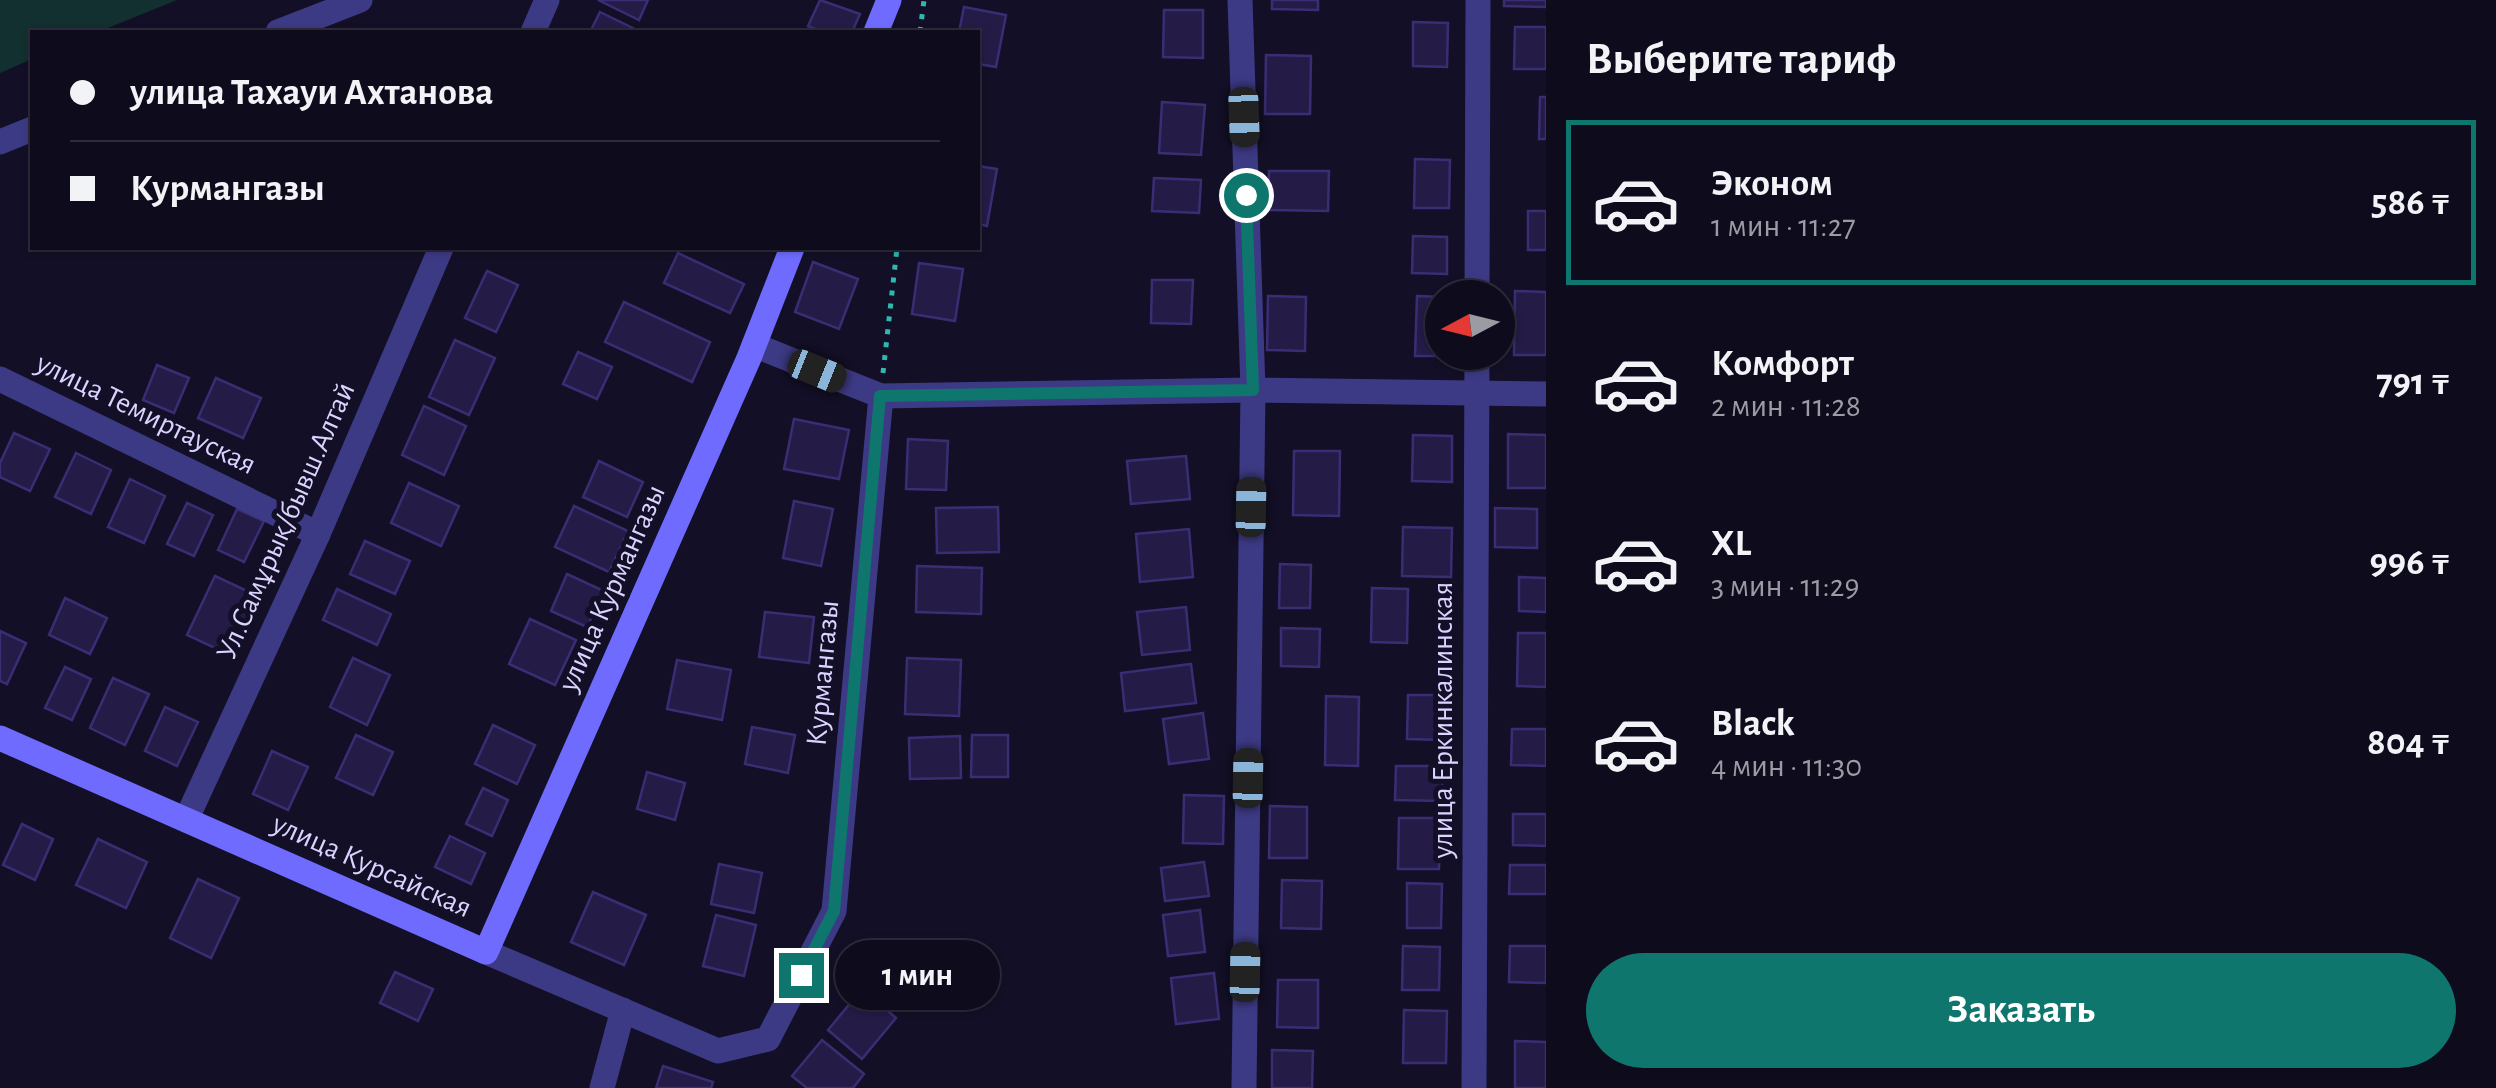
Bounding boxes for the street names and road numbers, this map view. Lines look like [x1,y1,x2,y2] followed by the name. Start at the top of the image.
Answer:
[31,347,261,480] street label: улица Темиртауская
[211,378,361,664] street label: Ул.Самұрық/бывш.Алтай
[553,480,671,697] street label: улица Курмангазы
[1428,582,1458,859] street label: улица Еркинкалинская
[802,599,844,747] street label: Курмангазы
[267,808,476,923] street label: улица Курсайская

